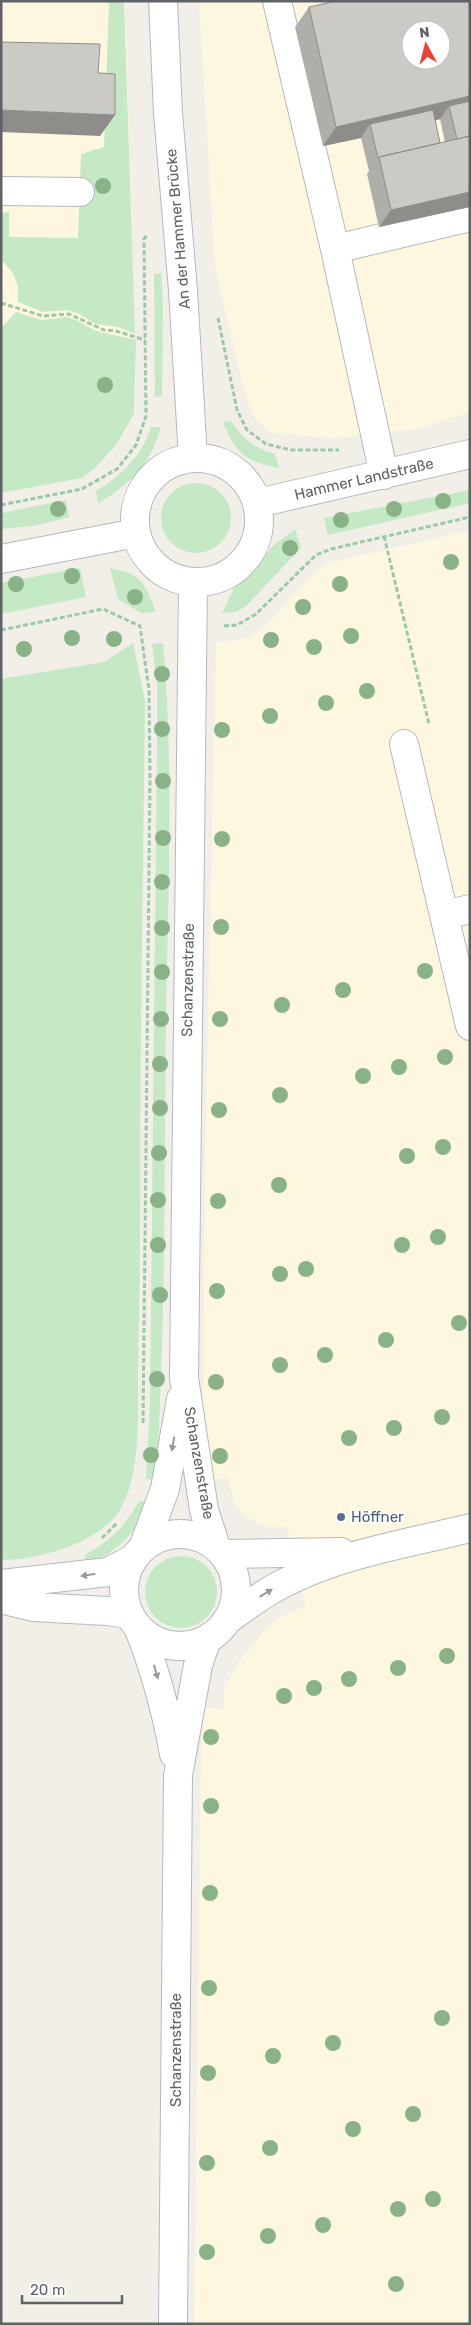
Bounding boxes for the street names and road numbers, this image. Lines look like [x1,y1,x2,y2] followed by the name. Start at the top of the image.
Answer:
[162,148,194,310] street label: An der Hammer Brücke
[293,454,435,504] street label: Hammer Landstraße
[178,923,198,1037] street label: Schanzenstraße
[180,1405,218,1521] street label: Schanzenstraße
[167,1993,185,2107] street label: Schanzenstraße

